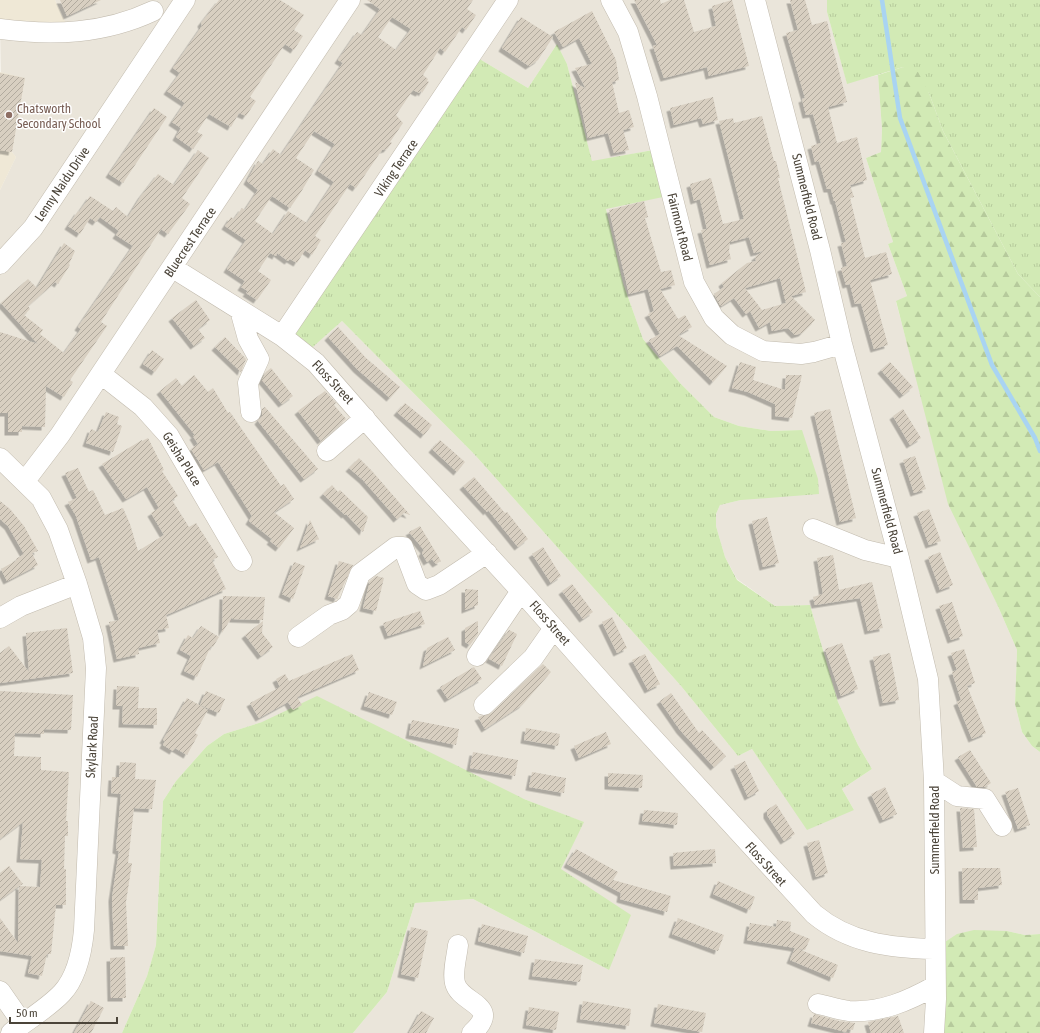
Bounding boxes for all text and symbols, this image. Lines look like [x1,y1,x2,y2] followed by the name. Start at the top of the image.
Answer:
[17,101,101,131] place label: Chatsworth Secondary School
[4,110,14,120] marker: Chatsworth Secondary School
[371,136,421,200] street label: Viking Terrace
[32,144,93,224] street label: Lenny Naidu Drive
[789,152,825,242] street label: Summerfield Road
[664,191,696,263] street label: Fairmont Road
[161,204,219,280] street label: Bluecrest Terrace
[309,357,357,407] street label: Floss Street
[159,429,205,489] street label: Geisha Place
[868,466,906,556] street label: Summerfield Road
[527,598,574,649] street label: Floss Street
[83,716,101,778] street label: Skylark Road
[927,786,942,874] street label: Summerfield Road
[742,839,790,889] street label: Floss Street
[10,999,117,1025] scale bar
[16,1006,38,1020] text: 50 m

